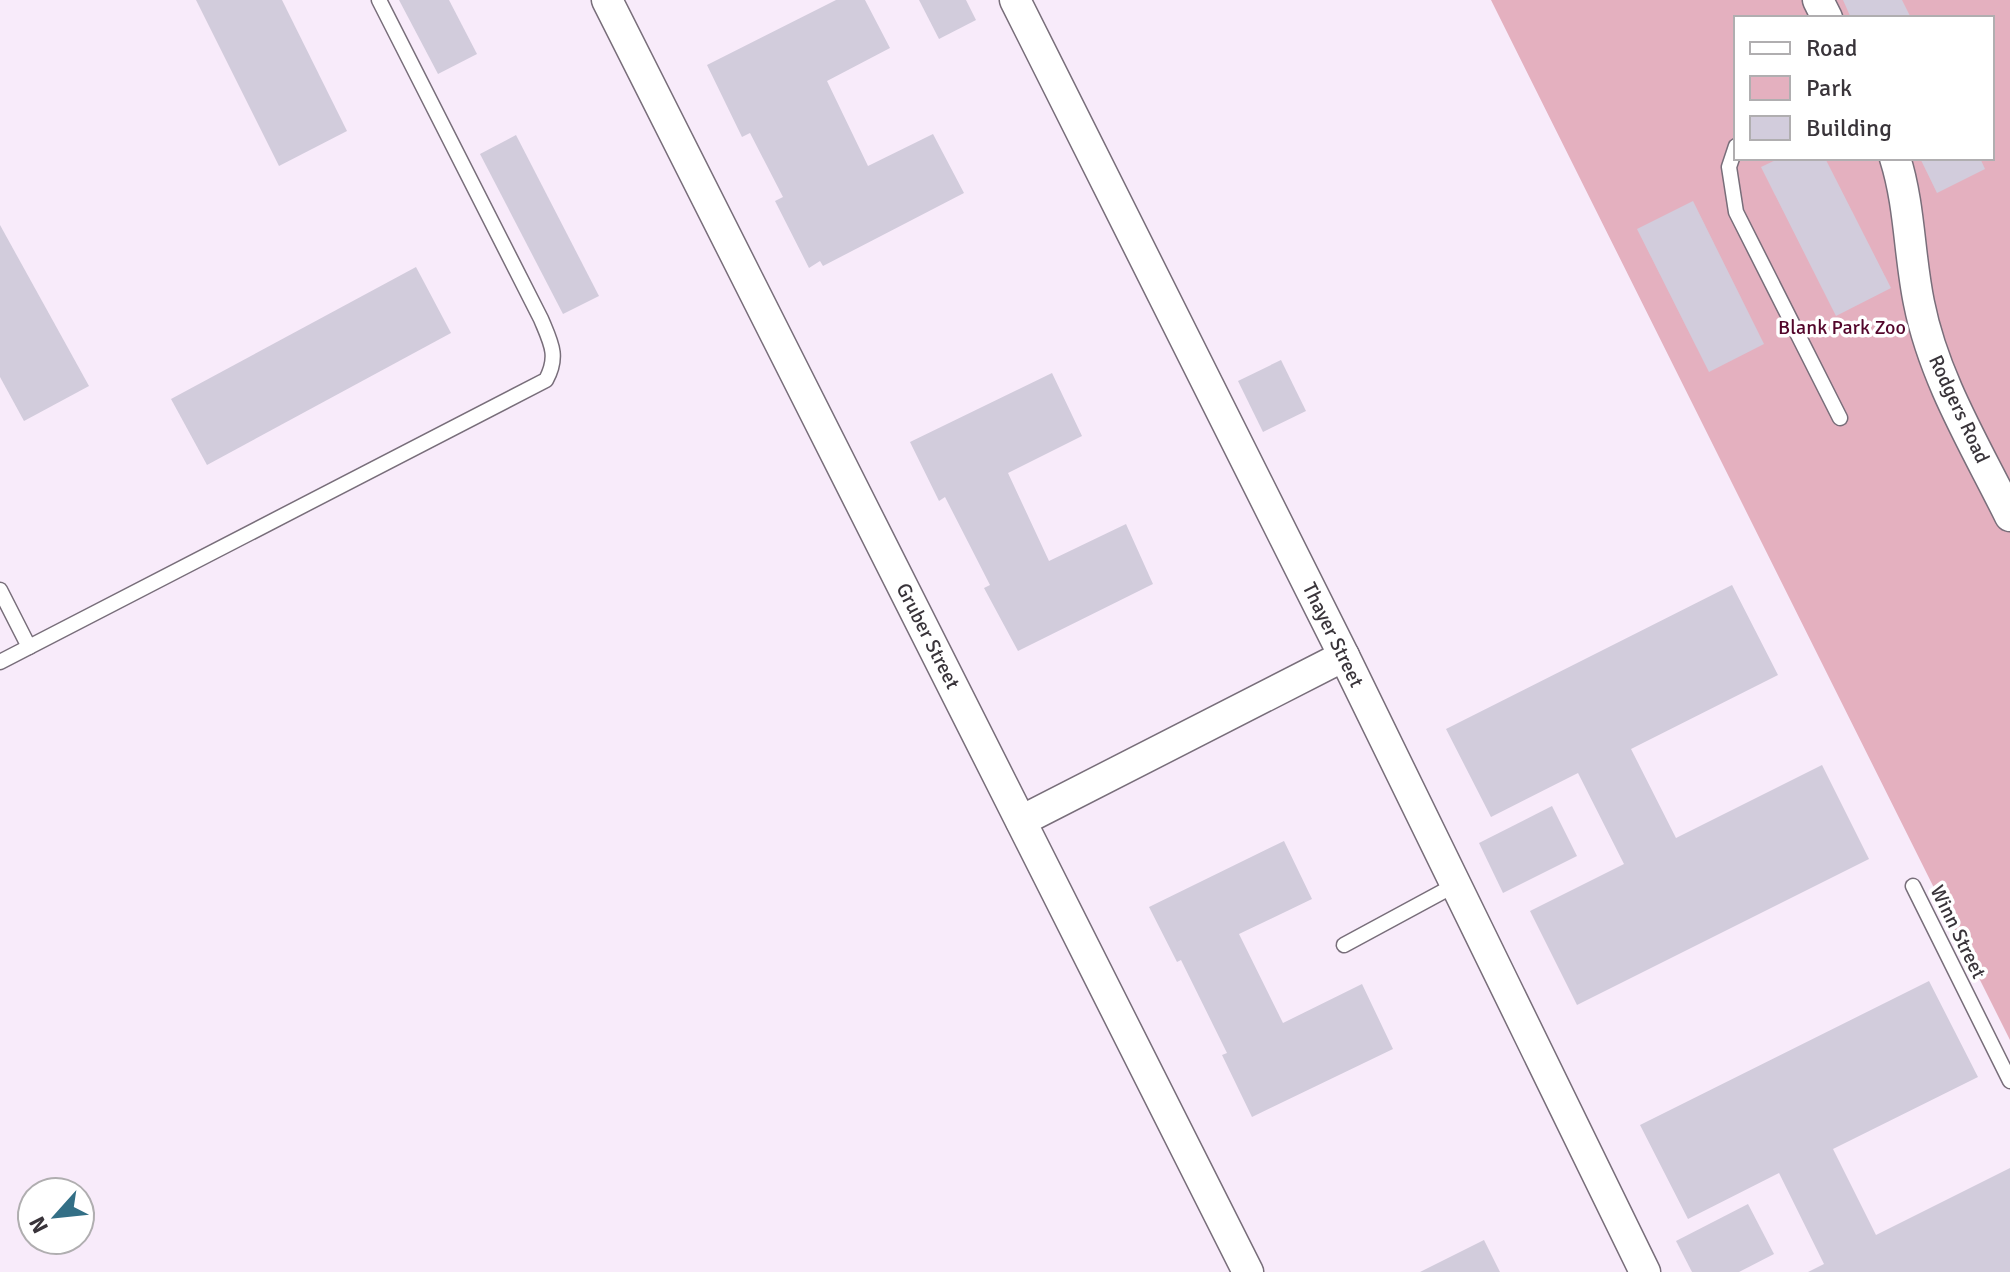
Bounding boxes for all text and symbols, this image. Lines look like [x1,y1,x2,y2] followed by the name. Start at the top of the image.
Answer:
[1734,16,1994,160] legend
[1806,33,1857,63] text: Road
[1806,73,1852,103] text: Park
[1806,113,1892,143] text: Building
[1778,315,1906,340] park label: Blank Park Zoo
[1923,351,1995,467] street label: Rodgers Road
[1297,578,1369,692] street label: Thayer Street
[891,579,965,693] street label: Gruber Street
[1925,881,1991,983] street label: Winn Street
[16,1176,96,1256] north arrow
[23,1212,54,1238] text: N

